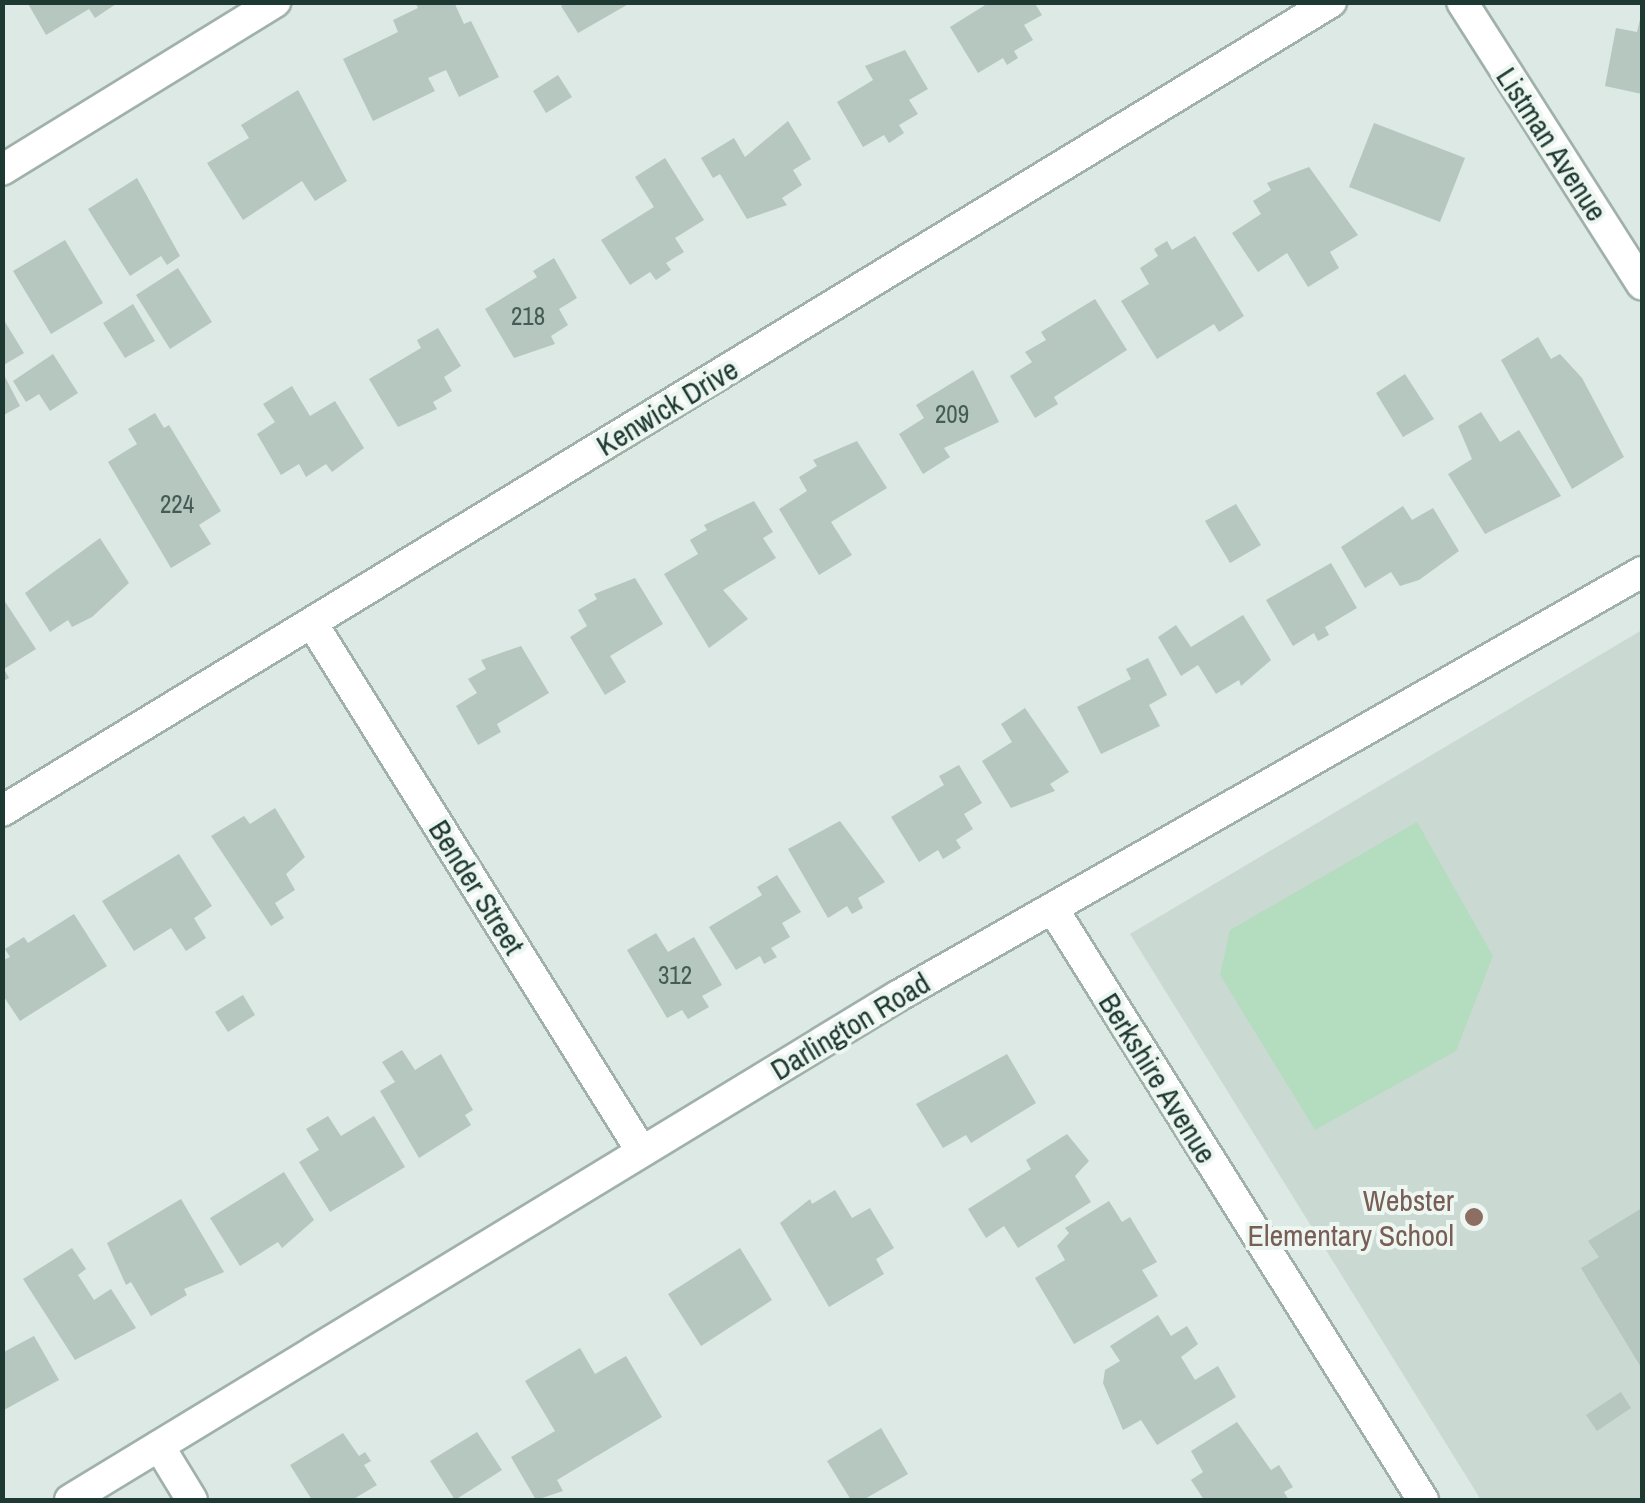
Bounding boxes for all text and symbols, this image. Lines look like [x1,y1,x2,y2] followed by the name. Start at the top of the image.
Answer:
[1489,60,1615,228] street label: Listman Avenue
[511,301,545,331] house number: 218
[590,351,744,463] street label: Kenwick Drive
[935,399,969,429] house number: 209
[160,489,194,519] house number: 224
[422,813,532,961] street label: Bender Street
[658,960,692,990] house number: 312
[764,964,936,1088] street label: Darlington Road
[1091,986,1225,1170] street label: Berkshire Avenue
[1248,1182,1454,1252] place label: Webster Elementary School
[1463,1206,1485,1228] marker: Webster Elementary School

